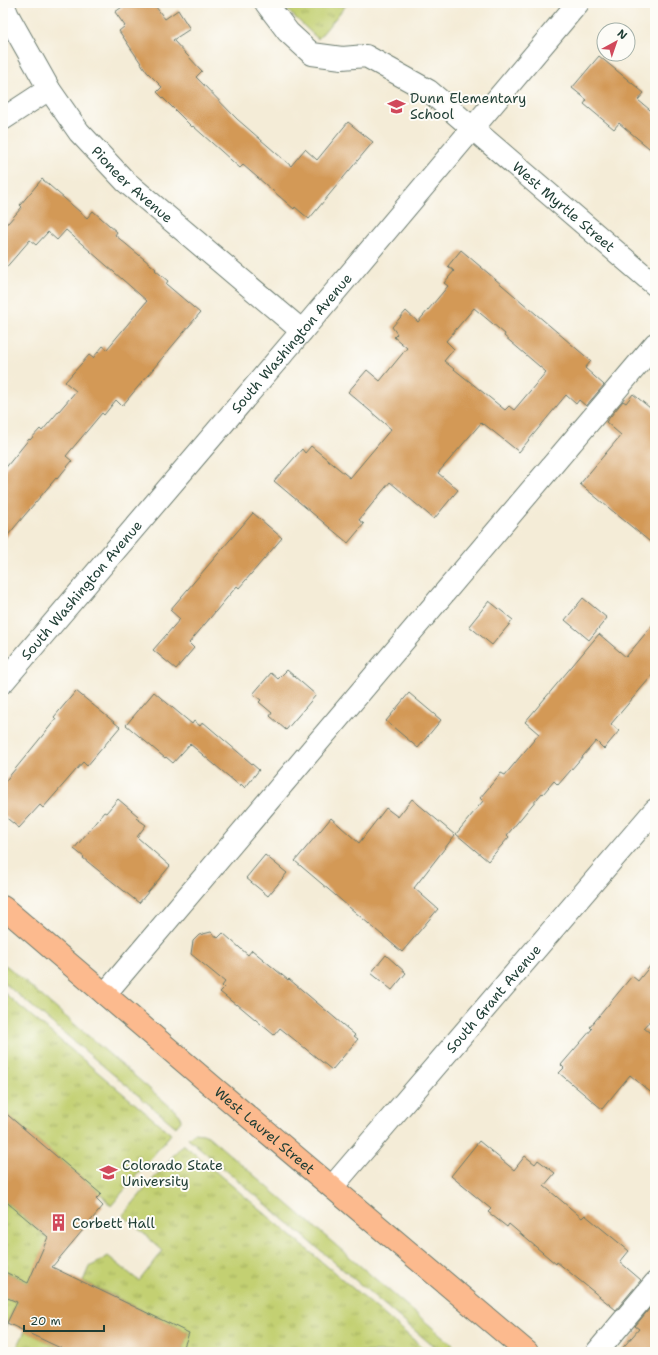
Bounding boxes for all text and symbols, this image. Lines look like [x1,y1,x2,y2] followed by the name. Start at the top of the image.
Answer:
[596,22,636,62] north arrow
[614,26,630,43] text: N
[410,89,526,123] place label: Dunn Elementary School
[387,96,407,116] school or university icon: Dunn Elementary School
[88,142,177,227] street label: Pioneer Avenue
[509,158,619,256] street label: West Myrtle Street
[227,269,356,417] street label: South Washington Avenue
[17,516,146,663] street label: South Washington Avenue
[442,941,545,1057] street label: South Grant Avenue
[211,1083,319,1178] street label: West Laurel Street
[122,1156,223,1190] place label: Colorado State University
[99,1163,119,1183] school or university icon: Colorado State University
[49,1213,69,1233] building icon: Corbett Hall
[72,1214,155,1232] place label: Corbett Hall
[24,1307,104,1333] scale bar
[30,1313,61,1329] text: 20 m

